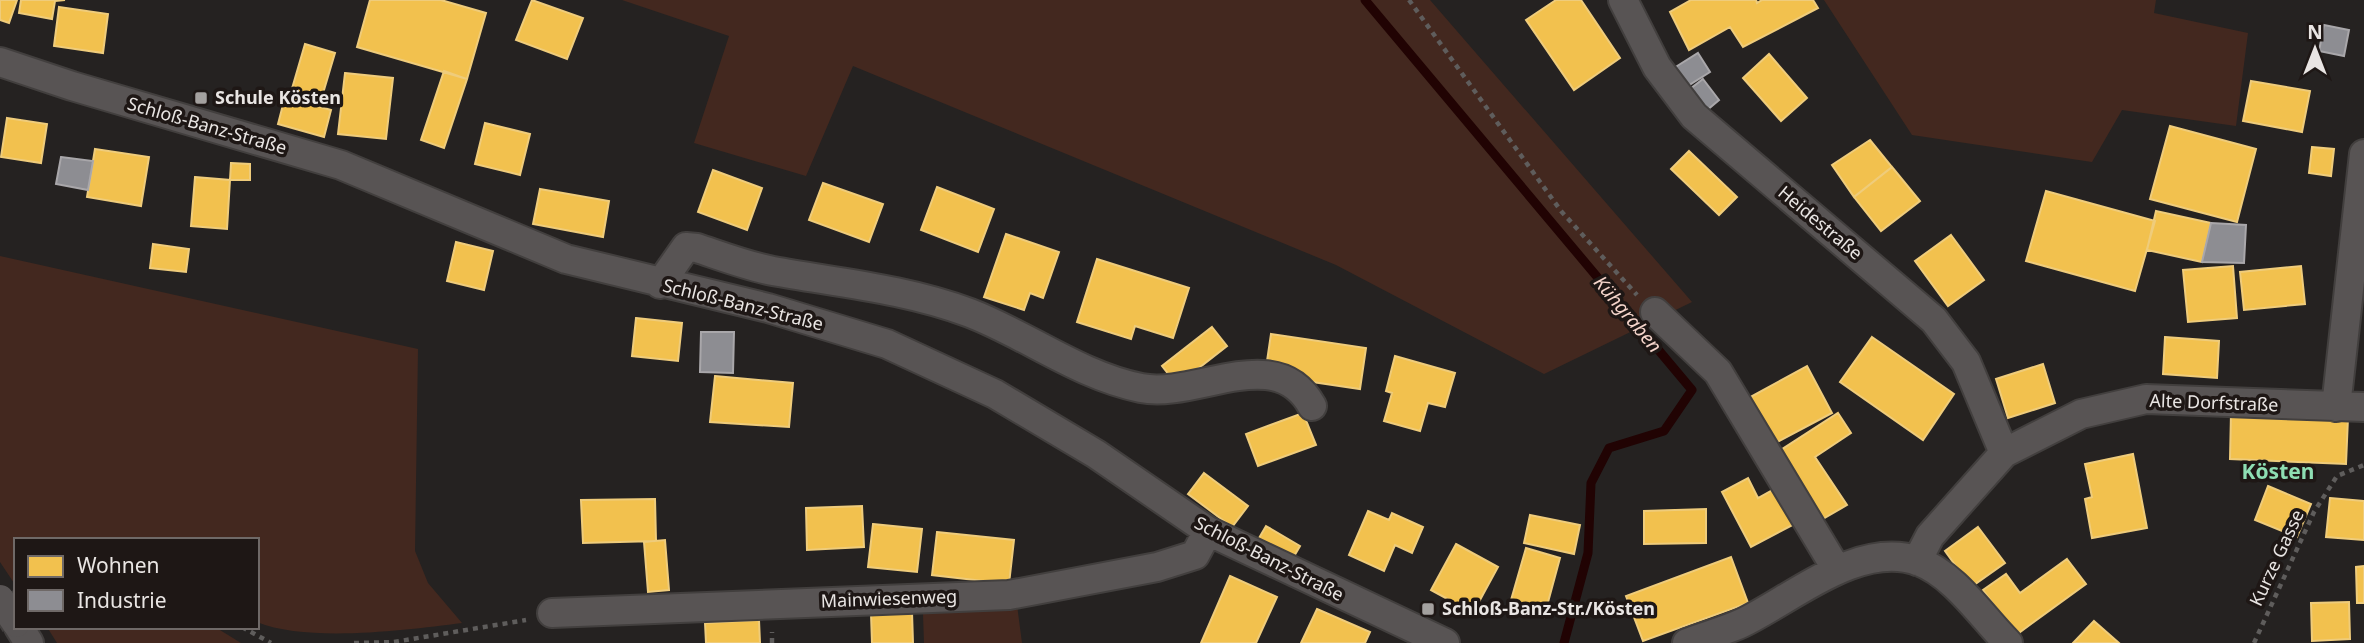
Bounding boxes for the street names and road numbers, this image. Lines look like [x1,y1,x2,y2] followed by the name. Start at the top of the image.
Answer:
[125,91,290,159] street label: Schloß-Banz-Straße
[1773,180,1868,265] street label: Heidestraße
[660,272,826,336] street label: Schloß-Banz-Straße
[2149,388,2279,416] street label: Alte Dorfstraße
[2243,506,2309,610] street label: Kurze Gasse
[1191,510,1348,606] street label: Schloß-Banz-Straße
[820,584,958,612] street label: Mainwiesenweg

